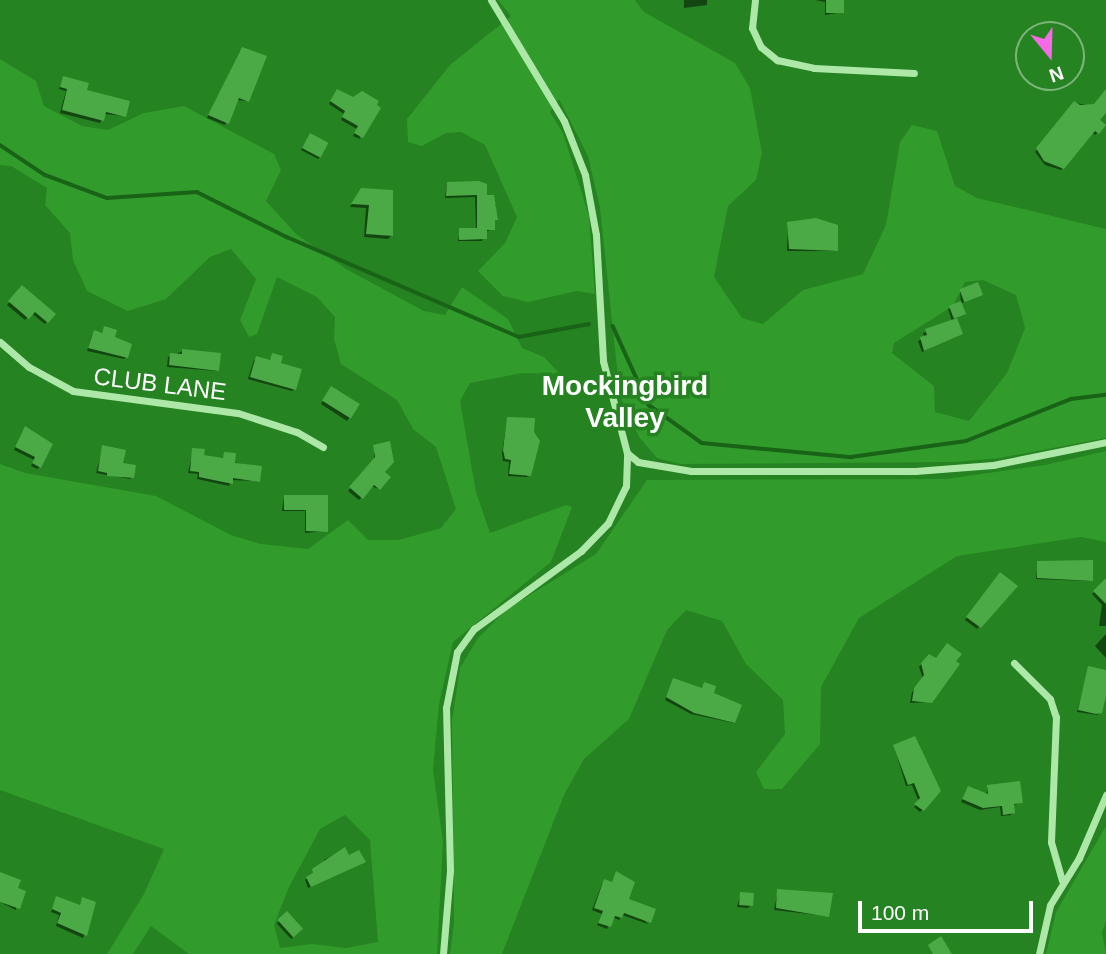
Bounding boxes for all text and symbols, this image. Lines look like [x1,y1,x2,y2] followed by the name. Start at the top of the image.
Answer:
[1015,21,1085,91] north arrow
[1046,62,1066,87] text: N
[92,362,228,406] street label: CLUB LANE
[542,369,708,435] district label: Mockingbird Valley
[861,888,1036,932] scale bar
[871,901,929,924] text: 100 m

